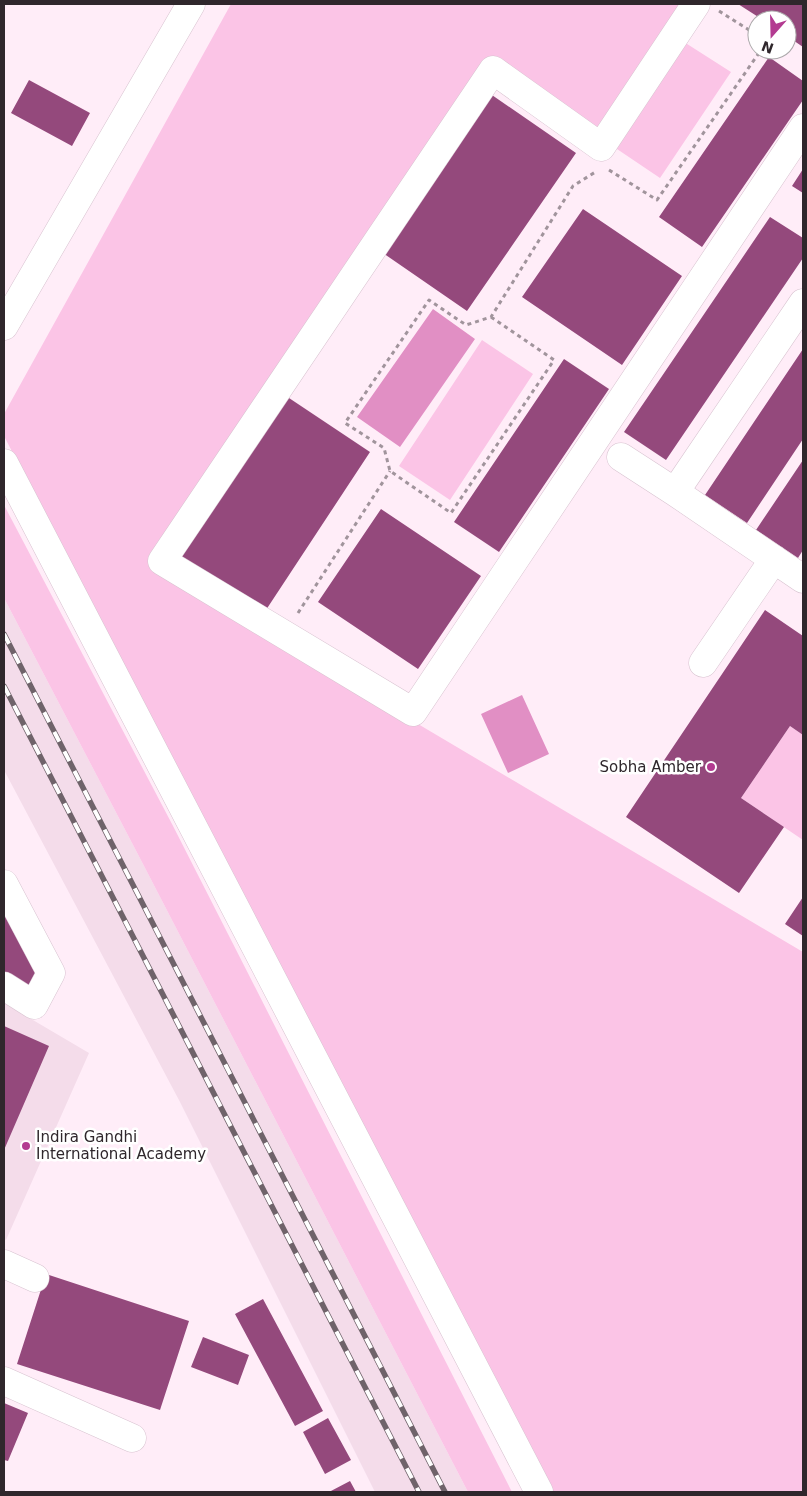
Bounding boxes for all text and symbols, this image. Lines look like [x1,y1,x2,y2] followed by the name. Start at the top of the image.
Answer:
[747,10,797,60] north arrow
[759,38,776,57] text: N
[600,758,702,776] place label: Sobha Amber
[705,761,717,773] marker: Sobha Amber
[36,1128,206,1163] place label: Indira Gandhi International Academy
[20,1140,32,1152] marker: Indira Gandhi International Academy

